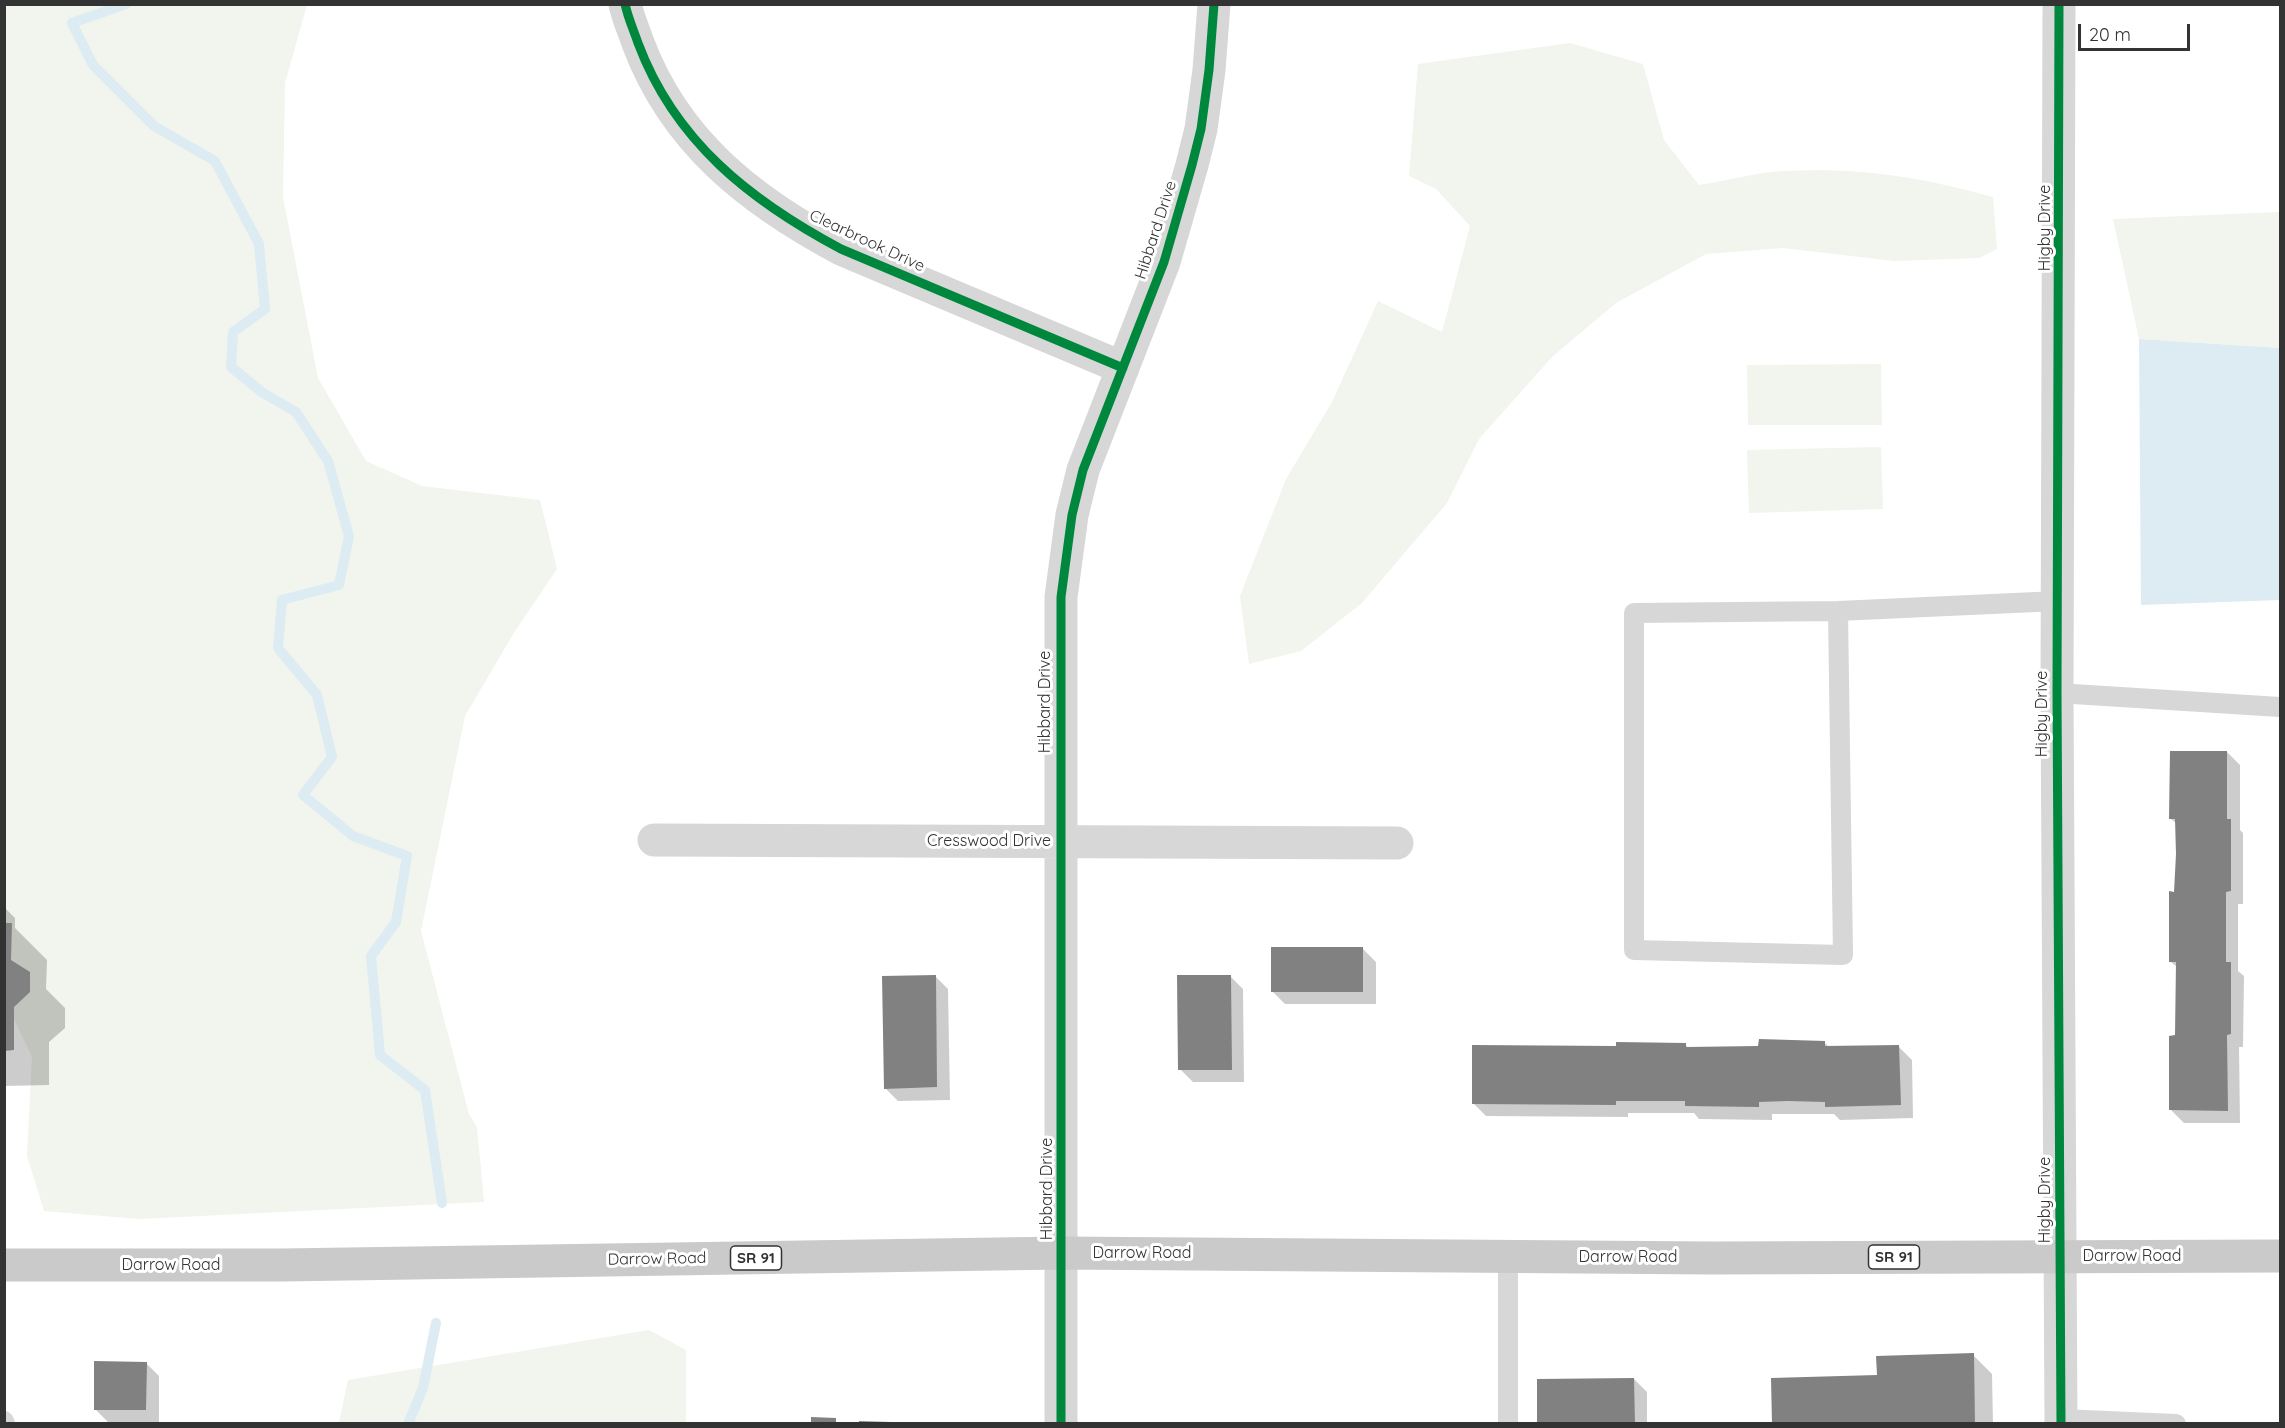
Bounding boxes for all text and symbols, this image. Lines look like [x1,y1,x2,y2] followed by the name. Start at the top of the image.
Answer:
[2081,12,2194,50] scale bar
[2089,23,2131,46] text: 20 m
[1131,178,1181,282] street label: Hibbard Drive
[2035,185,2055,271] street label: Higby Drive
[806,206,928,276] street label: Clearbrook Drive
[1035,651,1055,753] street label: Hibbard Drive
[2032,671,2052,757] street label: Higby Drive
[927,831,1051,851] street label: Cresswood Drive
[1037,1138,1057,1240] street label: Hibbard Drive
[2035,1157,2055,1243] street label: Higby Drive
[1093,1243,1191,1263] street label: Darrow Road
[1868,1245,1920,1269] road number: SR 91
[730,1246,782,1270] road number: SR 91
[2083,1246,2181,1266] street label: Darrow Road
[1579,1247,1677,1267] street label: Darrow Road
[607,1249,707,1269] street label: Darrow Road
[122,1255,220,1275] street label: Darrow Road

